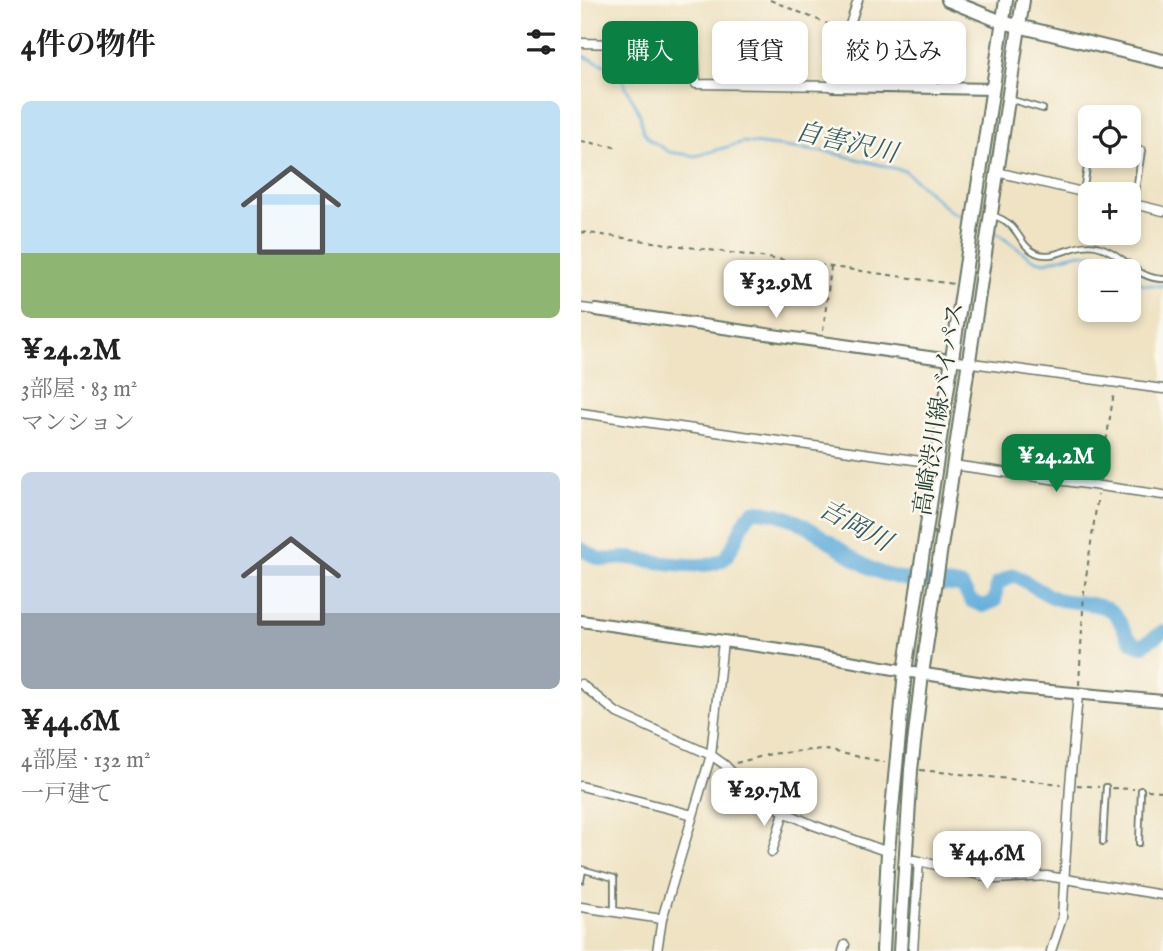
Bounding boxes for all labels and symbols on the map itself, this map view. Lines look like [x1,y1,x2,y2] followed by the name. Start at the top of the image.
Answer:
[792,115,903,171] water label: 自害沢川
[719,260,833,320] pin: ¥32.9M
[908,300,972,518] street label: 高崎渋川線バイパス
[999,434,1113,494] pin: ¥24.2M
[813,493,900,561] water label: 吉岡川
[707,768,821,828] pin: ¥29.7M
[930,832,1044,891] pin: ¥44.6M

